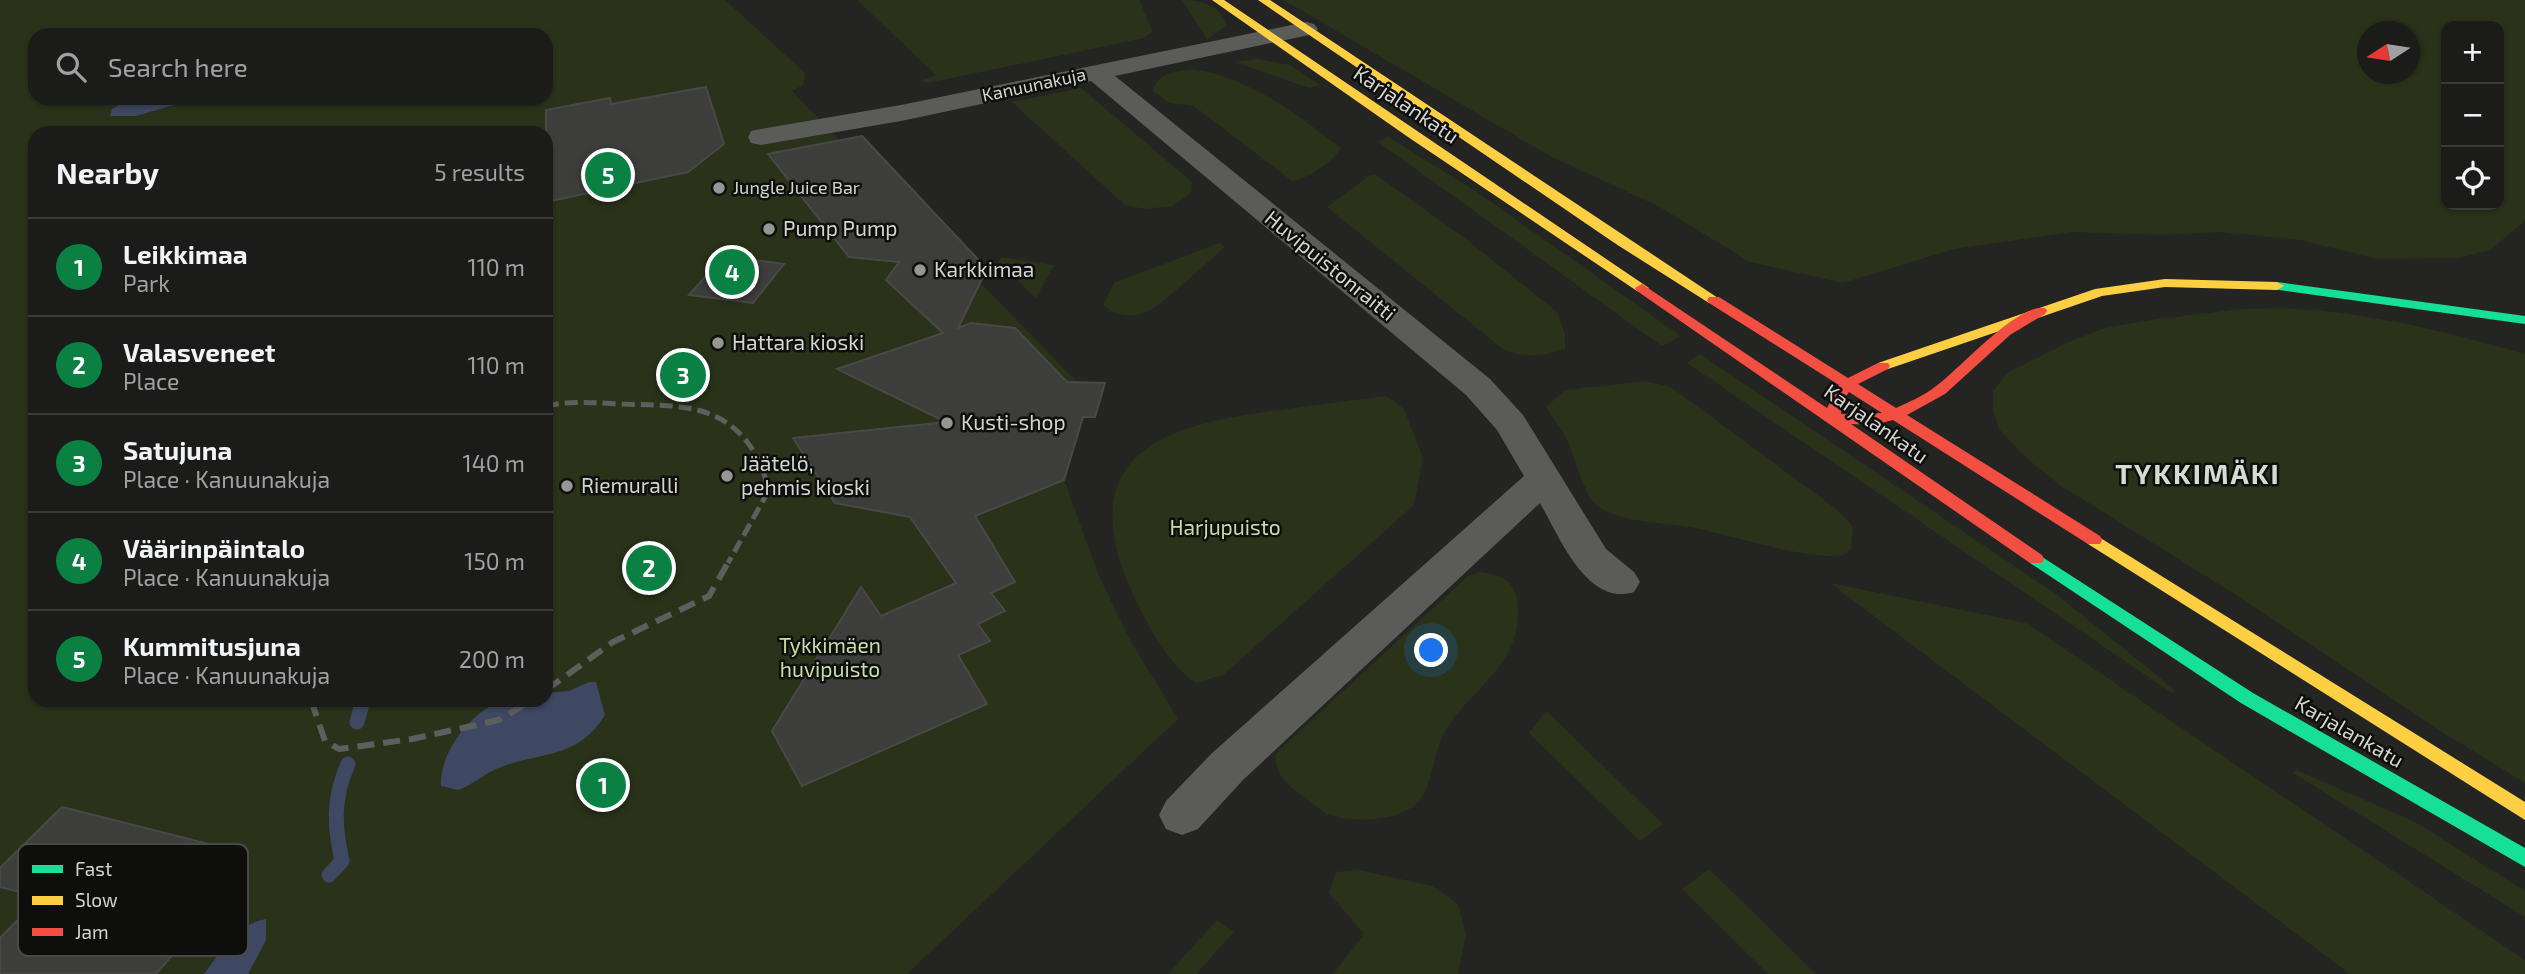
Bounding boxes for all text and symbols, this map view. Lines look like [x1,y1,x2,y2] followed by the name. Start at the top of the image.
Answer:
[2357,21,2420,84] north arrow
[2441,21,2504,210] map controls
[2441,21,2504,84] button: +
[28,28,553,105] search box
[52,48,90,86] icon: search
[108,51,248,82] text: Search here
[1349,59,1464,149] street label: Karjalankatu
[980,62,1088,106] street label: Kanuunakuja
[2441,84,2504,147] button: −
[2441,147,2504,210] button: locate
[585,149,631,201] pin: 5
[56,154,159,190] text: Nearby
[434,158,525,186] text: 5 results
[733,176,860,198] place label: Jungle Juice Bar
[711,180,727,196] marker: Jungle Juice Bar
[1261,205,1401,325] street label: Huvipuistonraitti
[783,215,898,240] place label: Pump Pump
[761,221,777,237] marker: Pump Pump
[123,238,248,269] text: Leikkimaa
[709,246,755,298] pin: 4
[74,253,84,281] text: 1
[468,253,525,281] text: 110 m
[934,256,1034,281] place label: Karkkimaa
[912,262,928,278] marker: Karkkimaa
[123,269,170,297] text: Park
[732,329,864,354] place label: Hattara kioski
[710,335,726,351] marker: Hattara kioski
[123,336,276,367] text: Valasveneet
[660,349,706,401] pin: 3
[72,351,86,379] text: 2
[468,351,525,379] text: 110 m
[123,367,179,395] text: Place
[1819,378,1934,469] street label: Karjalankatu
[961,409,1066,434] place label: Kusti-shop
[939,415,955,431] marker: Kusti-shop
[123,434,232,465] text: Satujuna
[72,449,86,477] text: 3
[463,449,525,477] text: 140 m
[741,450,870,499] place label: Jäätelö, pehmis kioski
[2115,456,2281,490] district label: TYKKIMÄKI
[123,465,330,493] text: Place · Kanuunakuja
[719,468,735,484] marker: Jäätelö, pehmis kioski
[581,472,678,497] place label: Riemuralli
[559,478,575,494] marker: Riemuralli
[1169,514,1281,540] park label: Harjupuisto
[123,532,305,563] text: Väärinpäintalo
[626,542,672,594] pin: 2
[72,547,86,575] text: 4
[464,547,525,575] text: 150 m
[123,563,330,591] text: Place · Kanuunakuja
[123,630,301,661] text: Kummitusjuna
[779,632,881,681] park label: Tykkimäen huvipuisto
[1414,633,1448,667] your location
[73,645,85,673] text: 5
[459,645,525,673] text: 200 m
[123,661,330,689] text: Place · Kanuunakuja
[2290,690,2409,773] street label: Karjalankatu
[580,759,626,811] pin: 1
[18,844,248,956] legend
[75,857,112,880] text: Fast
[75,888,118,911] text: Slow
[75,920,109,943] text: Jam

